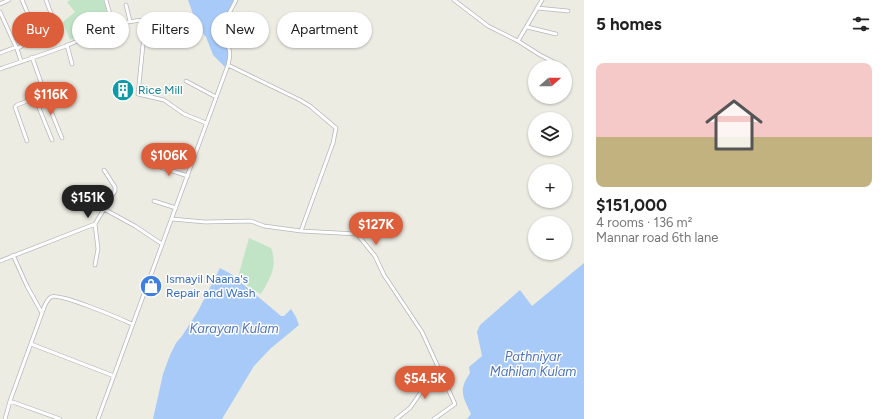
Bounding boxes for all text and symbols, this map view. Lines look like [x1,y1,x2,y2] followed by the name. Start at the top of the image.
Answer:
[12,12,64,48] chip: Buy
[72,12,129,48] chip: Rent
[137,12,203,48] chip: Filters
[211,12,269,48] chip: New
[277,12,372,48] chip: Apartment
[850,13,872,35] icon: filters
[596,14,662,34] text: 5 homes
[528,60,572,104] north arrow
[528,60,572,260] map controls
[110,77,136,103] building icon: Rice Mill
[23,82,79,116] pin: $116K
[138,83,183,97] place label: Rice Mill
[34,87,68,102] text: $116K
[698,89,770,161] icon: home
[528,112,572,156] button: layers
[141,143,197,177] pin: $106K
[150,148,188,163] text: $106K
[528,164,572,208] button: +
[60,185,116,219] pin: $151K
[71,190,105,205] text: $151K
[596,195,667,215] text: $151,000
[348,212,404,246] pin: $127K
[596,215,692,230] text: 4 rooms · 136 m²
[528,216,572,260] button: −
[358,217,394,232] text: $127K
[596,230,718,245] text: Mannar road 6th lane
[166,272,256,300] place label: Ismayil Naana's Repair and Wash
[138,273,164,299] shop icon: Ismayil Naana's Repair and Wash
[190,321,279,336] water label: Karayan Kulam
[490,349,576,379] water label: Pathniyar Mahilan Kulam
[392,366,458,400] pin: $54.5K
[404,371,446,386] text: $54.5K

